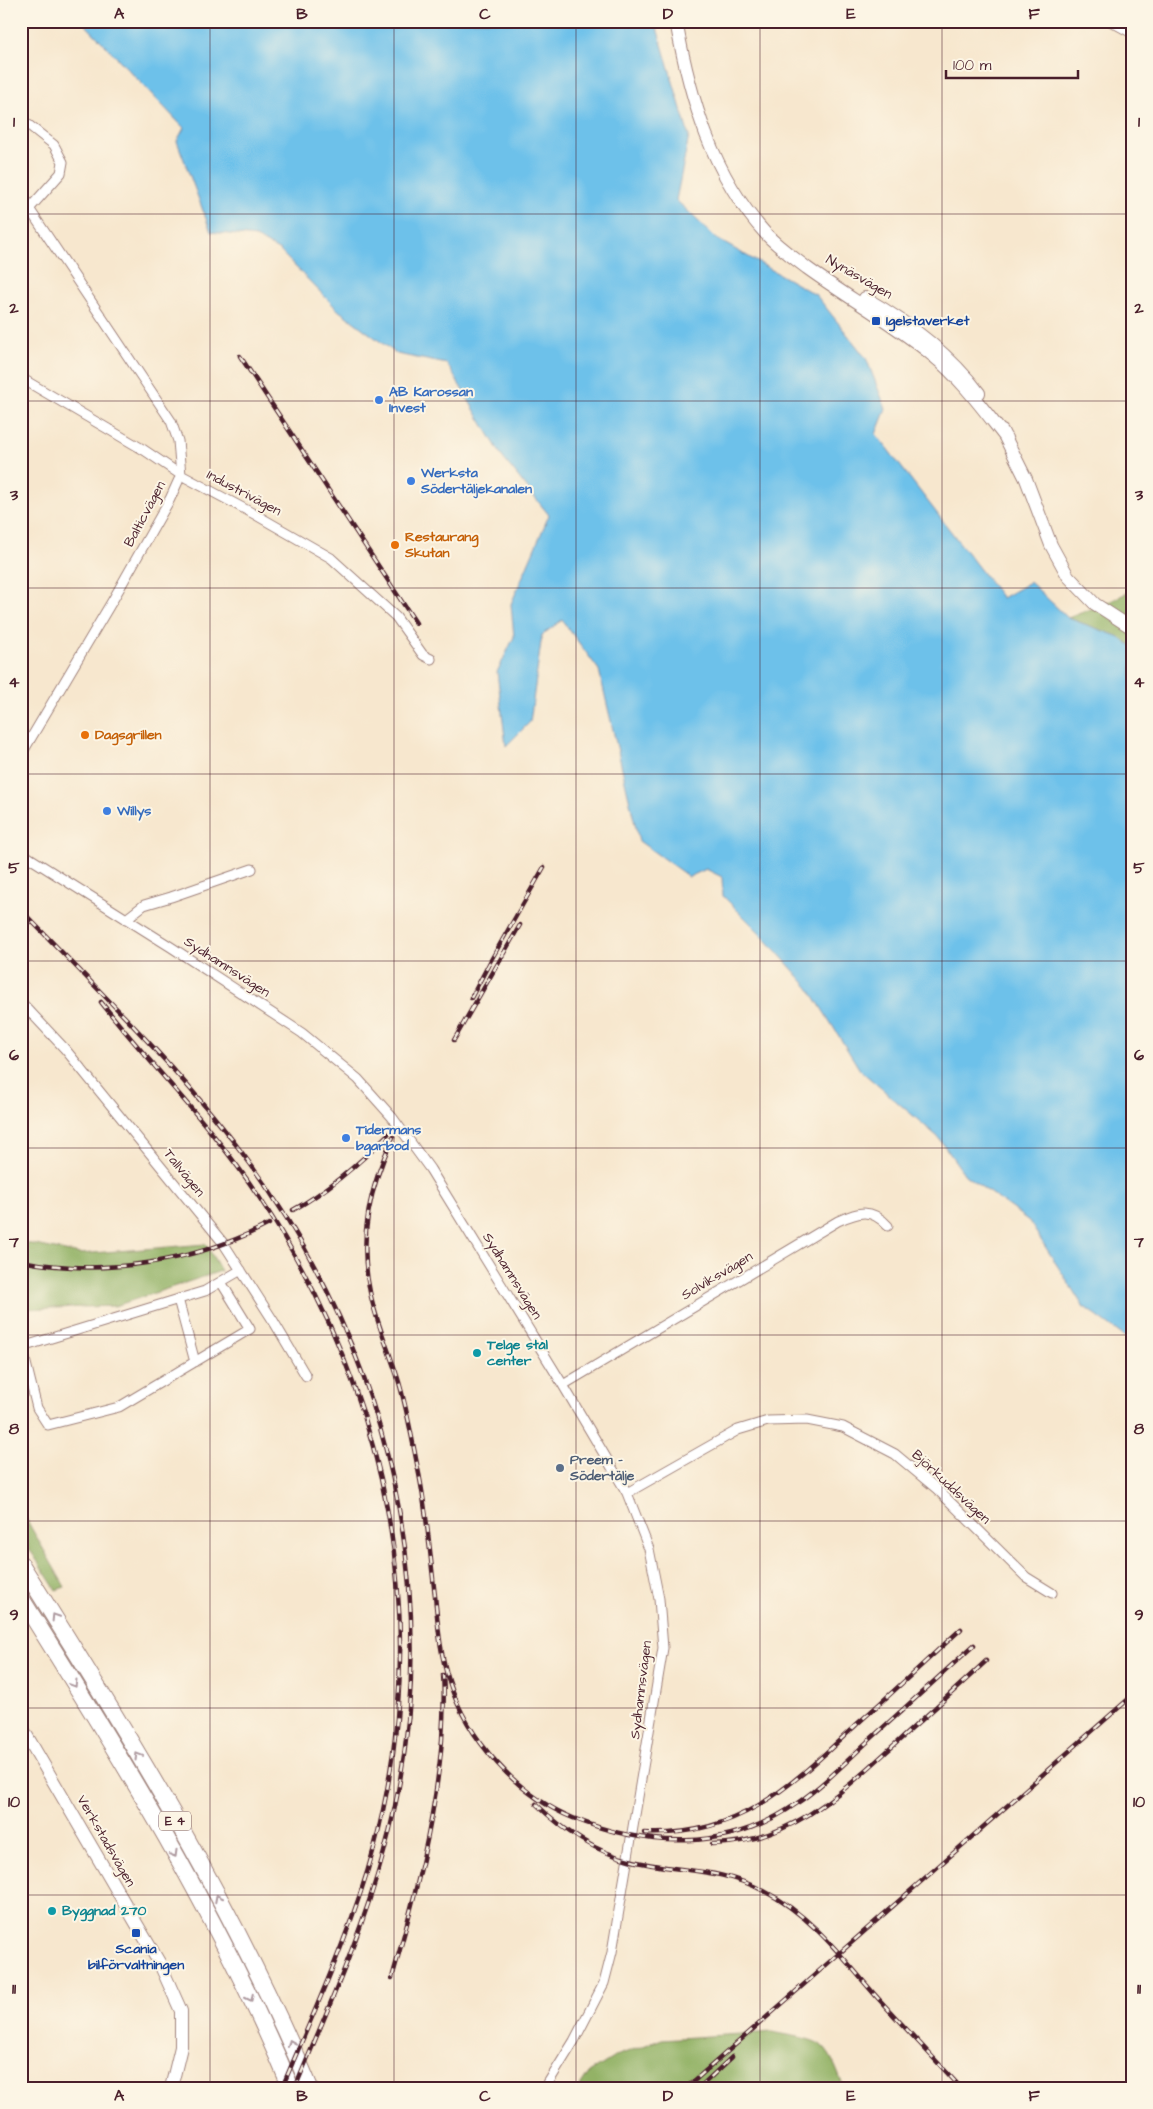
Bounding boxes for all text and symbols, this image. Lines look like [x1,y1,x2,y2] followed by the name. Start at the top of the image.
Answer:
[114,3,125,25] text: A
[296,3,308,25] text: B
[479,3,491,25] text: C
[663,3,674,25] text: D
[846,3,856,25] text: E
[1028,3,1040,25] text: F
[946,48,1078,80] scale bar
[953,55,992,76] text: 100 m
[13,111,16,133] text: 1
[1138,111,1141,133] text: 1
[822,250,896,304] street label: Nynäsvägen
[8,297,19,319] text: 2
[1133,297,1144,319] text: 2
[886,311,970,332] place label: Igelstaverket
[870,315,882,327] marker: Igelstaverket
[389,382,473,418] place label: AB Karossan Invest
[373,394,385,406] marker: AB Karossan Invest
[420,463,532,499] place label: Werksta Södertäljekanalen
[203,465,285,521] street label: Industrivägen
[405,475,417,487] marker: Werksta Södertäljekanalen
[119,477,171,551] street label: Balticvägen
[9,484,19,506] text: 3
[1134,484,1144,506] text: 3
[404,527,479,563] place label: Restaurang Skutan
[389,539,401,551] marker: Restaurang Skutan
[9,671,20,693] text: 4
[1134,671,1145,693] text: 4
[95,725,162,746] place label: Dagsgrillen
[79,729,91,741] marker: Dagsgrillen
[116,801,151,821] place label: Willys
[101,805,113,817] marker: Willys
[8,857,20,879] text: 5
[1133,857,1145,879] text: 5
[180,932,274,1002] street label: Sydhamnsvägen
[9,1044,19,1066] text: 6
[1134,1044,1144,1066] text: 6
[355,1120,421,1157] place label: Tidermans bgarbod
[340,1132,352,1144] marker: Tidermans bgarbod
[158,1145,210,1201] street label: Tallvägen
[477,1229,547,1323] street label: Sydhamnsvägen
[8,1231,19,1253] text: 7
[1133,1231,1144,1253] text: 7
[677,1247,757,1305] street label: Solviksvägen
[486,1335,549,1371] place label: Telge stål center
[471,1347,483,1359] marker: Telge stål center
[9,1418,20,1440] text: 8
[1134,1418,1145,1440] text: 8
[907,1445,995,1529] street label: Björkuddsvägen
[569,1450,635,1486] place label: Preem - Södertälje
[554,1462,566,1474] marker: Preem - Södertälje
[9,1604,19,1626] text: 9
[1134,1604,1144,1626] text: 9
[51,1613,61,1622] one-way arrow
[625,1640,657,1740] street label: Sydhamnsvägen
[68,1678,78,1687] one-way arrow
[135,1753,145,1762] one-way arrow
[8,1791,20,1813] text: 10
[72,1791,140,1891] street label: Verkstadsvägen
[1133,1791,1145,1813] text: 10
[159,1812,191,1830] road number: E 4
[168,1849,178,1858] one-way arrow
[214,1894,224,1903] one-way arrow
[62,1901,147,1922] place label: Byggnad 270
[46,1905,58,1917] marker: Byggnad 270
[130,1927,142,1939] marker: Scania bilförvaltningen
[88,1939,184,1976] place label: Scania bilförvaltningen
[12,1978,17,2000] text: 11
[1137,1978,1142,2000] text: 11
[244,1993,254,2002] one-way arrow
[287,2039,297,2048] one-way arrow
[114,2085,125,2107] text: A
[296,2085,308,2107] text: B
[479,2085,491,2107] text: C
[663,2085,674,2107] text: D
[846,2085,856,2107] text: E
[1028,2085,1040,2107] text: F

